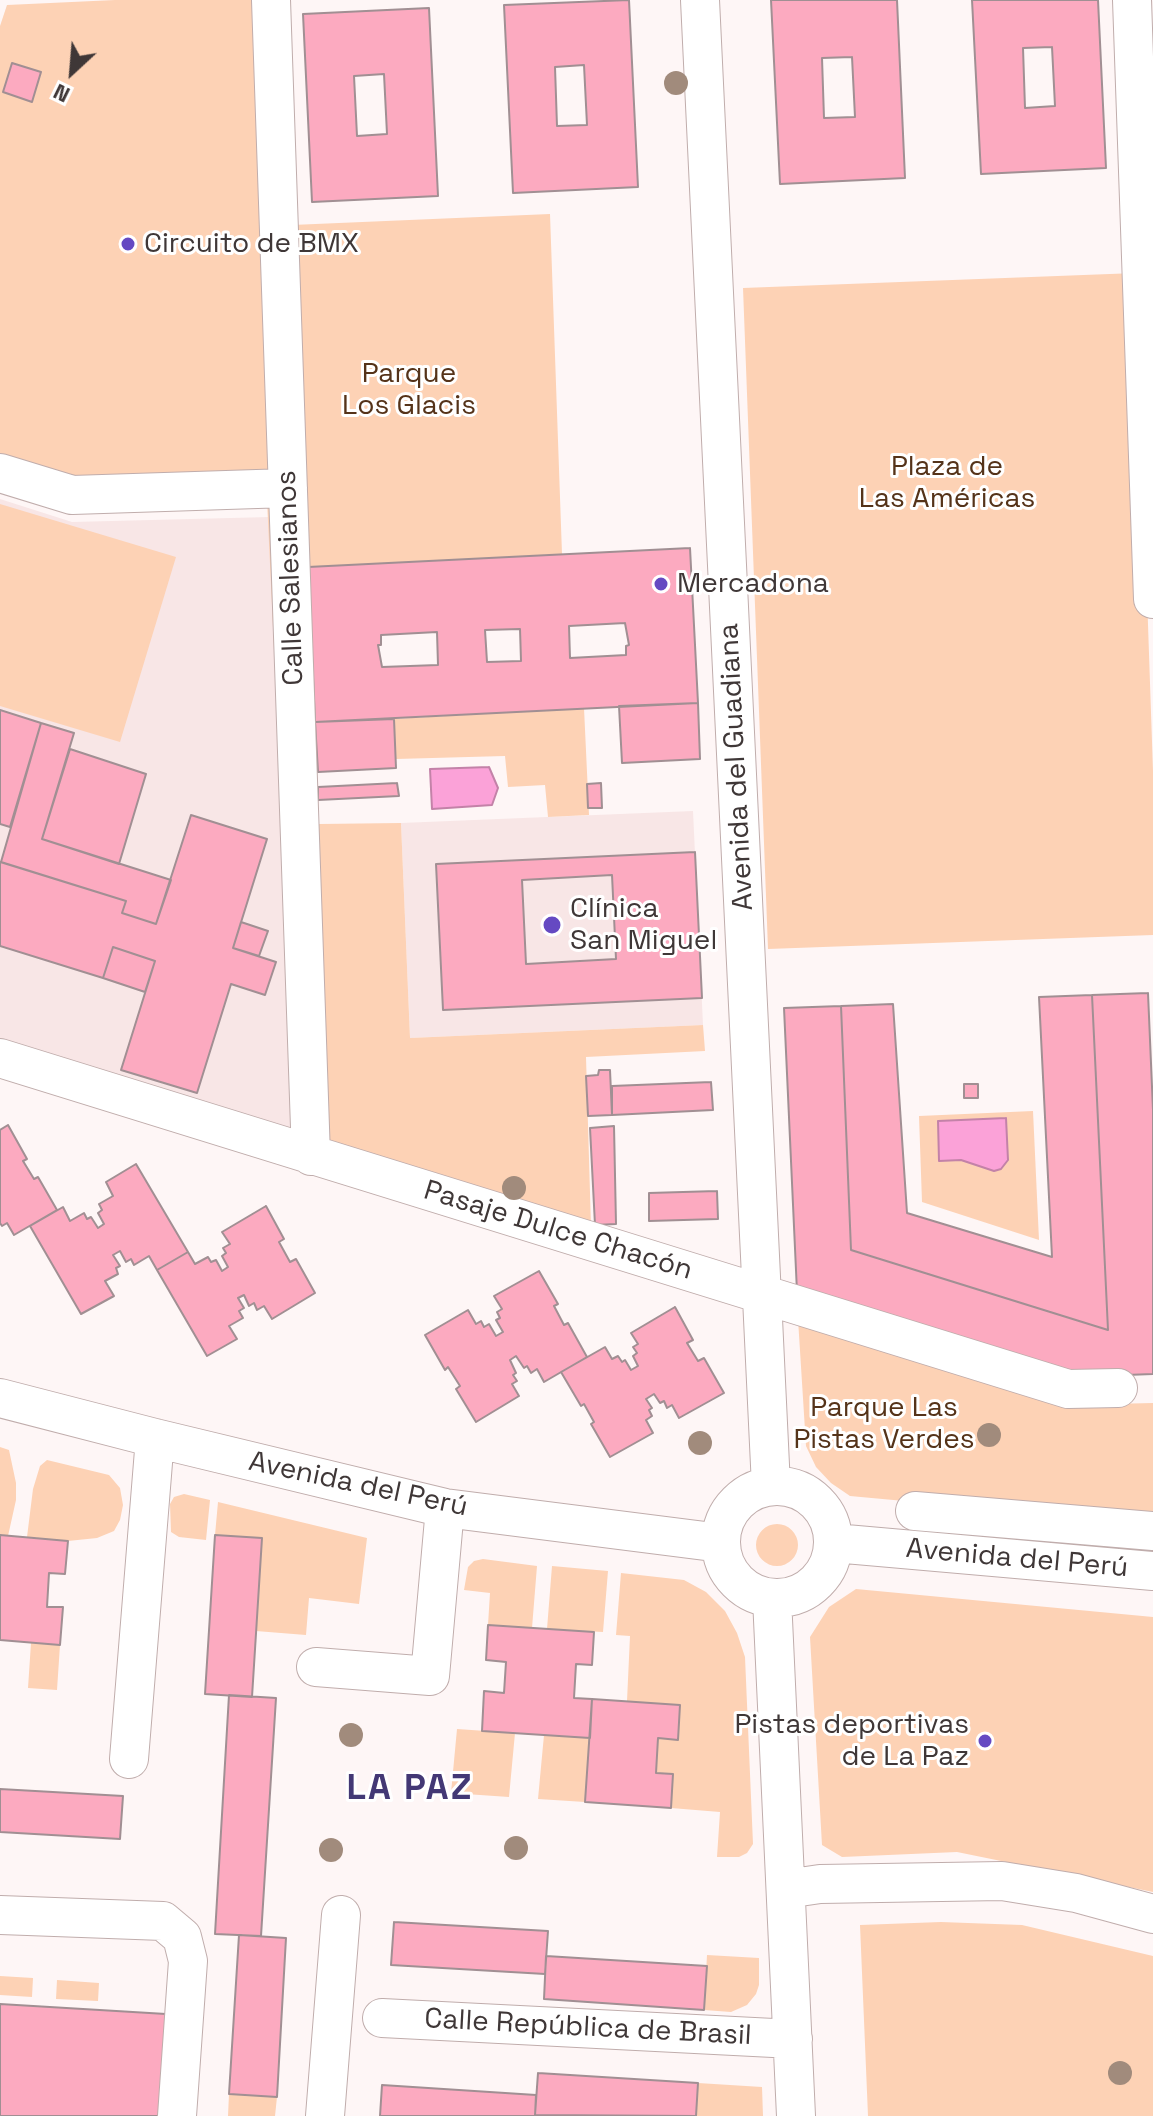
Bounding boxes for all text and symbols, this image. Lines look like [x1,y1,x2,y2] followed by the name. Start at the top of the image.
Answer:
[32,32,112,112] north arrow
[49,78,74,109] text: N
[144,227,359,261] place label: Circuito de BMX
[119,235,137,253] marker: Circuito de BMX
[342,357,476,423] park label: Parque Los Glacis
[859,450,1035,516] park label: Plaza de Las Américas
[270,470,312,686] street label: Calle Salesianos
[677,567,829,601] place label: Mercadona
[652,575,670,593] marker: Mercadona
[713,622,761,912] street label: Avenida del Guadiana
[570,892,717,958] place label: Clínica San Miguel
[541,914,563,936] marker: Clínica San Miguel
[420,1174,696,1288] street label: Pasaje Dulce Chacón
[793,1391,975,1457] park label: Parque Las Pistas Verdes
[245,1445,471,1525] street label: Avenida del Perú
[905,1533,1129,1585] street label: Avenida del Perú
[734,1708,969,1774] place label: Pistas deportivas de La Paz
[976,1732,994,1750] marker: Pistas deportivas de La Paz
[347,1767,473,1811] district label: LA PAZ
[424,2003,752,2053] street label: Calle República de Brasil

